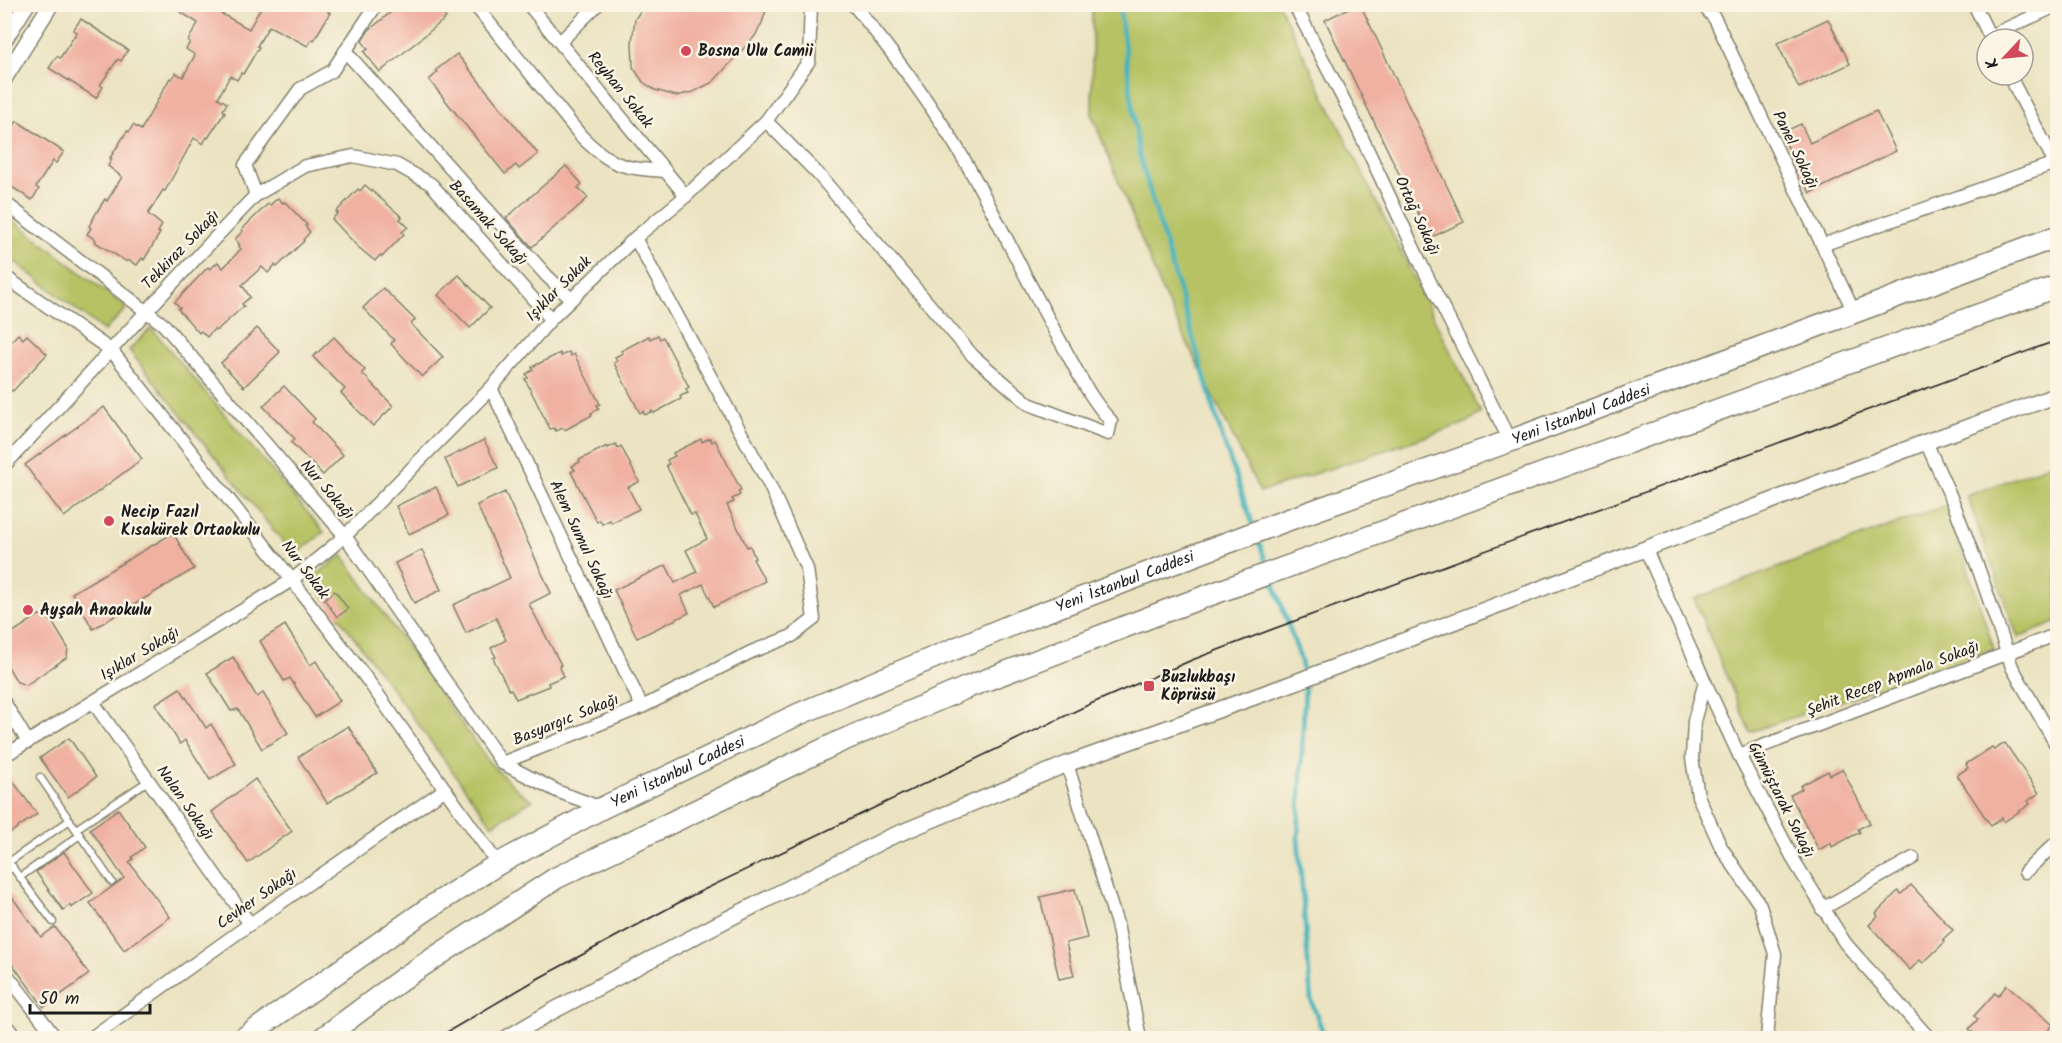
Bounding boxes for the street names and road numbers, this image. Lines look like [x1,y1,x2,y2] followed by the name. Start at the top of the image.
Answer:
[581,46,659,135] street label: Reyhan Sokak
[1765,106,1825,194] street label: Panel Sokağı
[1388,172,1446,260] street label: Ortağ Sokağı
[442,174,534,272] street label: Basamak Sokağı
[136,204,226,296] street label: Tekkiraz Sokağı
[520,250,598,328] street label: Işıklar Sokak
[1508,377,1655,452] street label: Yeni İstanbul Caddesi
[294,454,360,526] street label: Nur Sokağı
[542,476,620,604] street label: Alem Sumul Sokağı
[274,535,336,605] street label: Nur Sokak
[1052,544,1199,619] street label: Yeni İstanbul Caddesi
[95,620,185,688] street label: Işıklar Sokağı
[1803,634,1983,724] street label: Şehit Recep Apmala Sokağı
[509,687,623,753] street label: Basyargıc Sokağı
[606,728,750,815] street label: Yeni İstanbul Caddesi
[1741,738,1821,862] street label: Gümüştarak Sokağı
[150,760,220,846] street label: Nalan Sokağı
[212,862,302,936] street label: Cevher Sokağı

